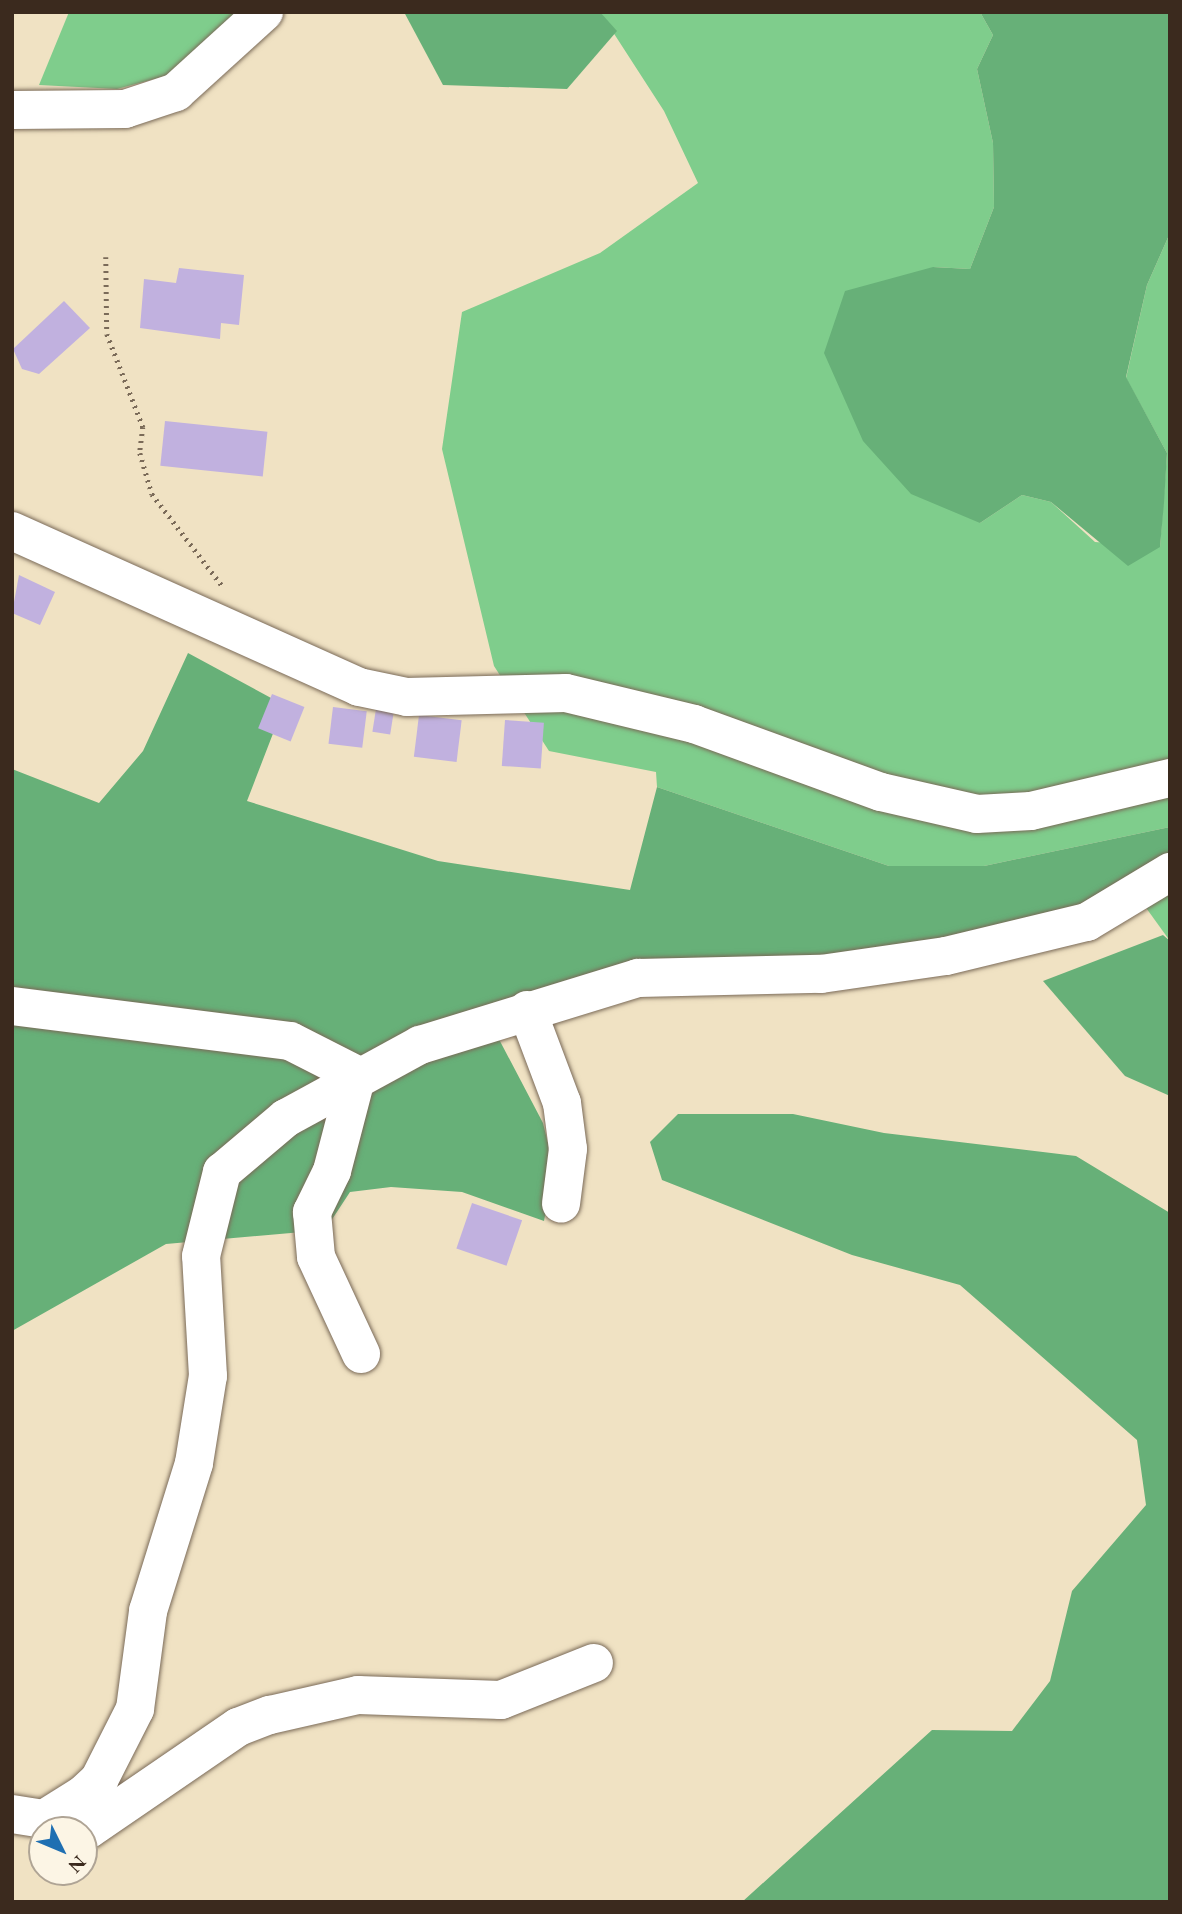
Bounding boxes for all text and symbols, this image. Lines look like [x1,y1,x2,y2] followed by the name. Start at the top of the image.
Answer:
[28,1816,98,1886] north arrow
[63,1850,92,1878] text: N

